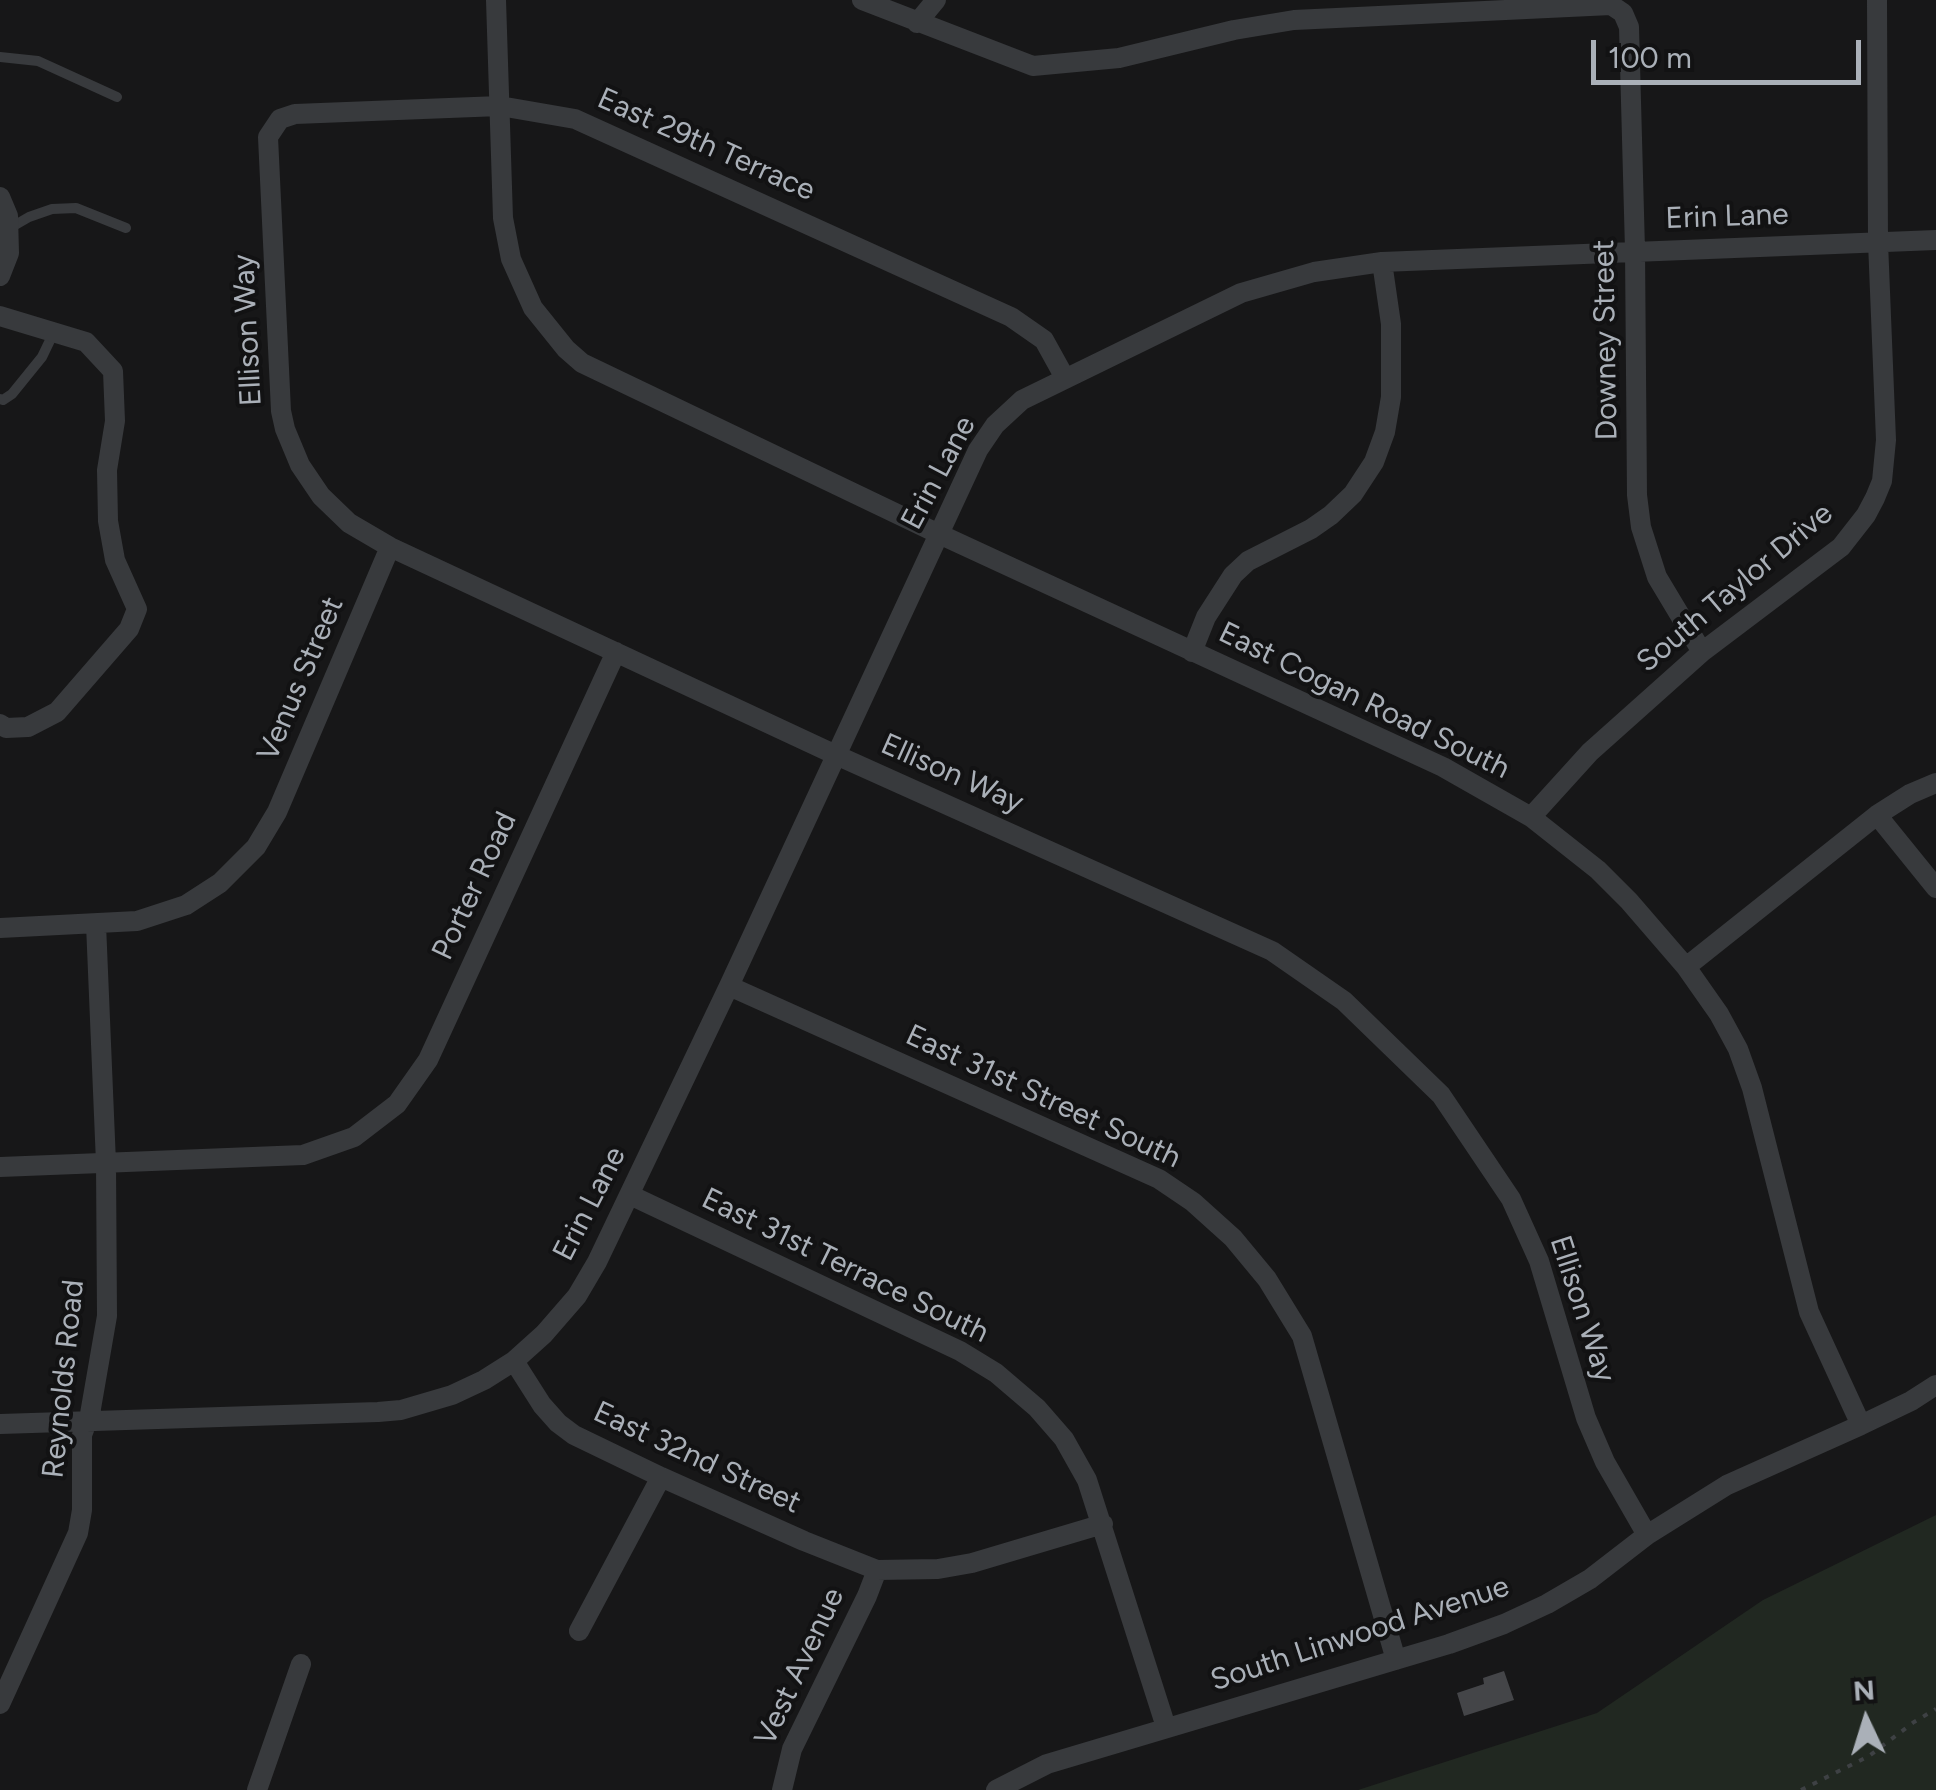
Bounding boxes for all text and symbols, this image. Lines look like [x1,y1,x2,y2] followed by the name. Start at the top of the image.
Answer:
[1596,20,1866,82] scale bar
[1608,39,1692,76] text: 100 m
[592,81,820,209] street label: East 29th Terrace
[1665,197,1789,237] street label: Erin Lane
[1586,239,1626,441] street label: Downey Street
[226,253,270,407] street label: Ellison Way
[894,410,984,536] street label: Erin Lane
[1630,496,1840,680] street label: South Taylor Drive
[250,591,352,767] street label: Venus Street
[1213,615,1515,787] street label: East Cogan Road South
[875,727,1029,821] street label: Ellison Way
[425,806,525,966] street label: Porter Road
[900,1017,1186,1177] street label: East 31st Street South
[546,1141,634,1267] street label: Erin Lane
[696,1181,994,1351] street label: East 31st Terrace South
[1541,1231,1623,1387] street label: Ellison Way
[36,1278,92,1480] street label: Reynolds Road
[588,1394,806,1522] street label: East 32nd Street
[1206,1569,1514,1699] street label: South Linwood Avenue
[748,1582,852,1752] street label: Vest Avenue
[1816,1670,1916,1770] north arrow
[1852,1672,1876,1708] text: N

